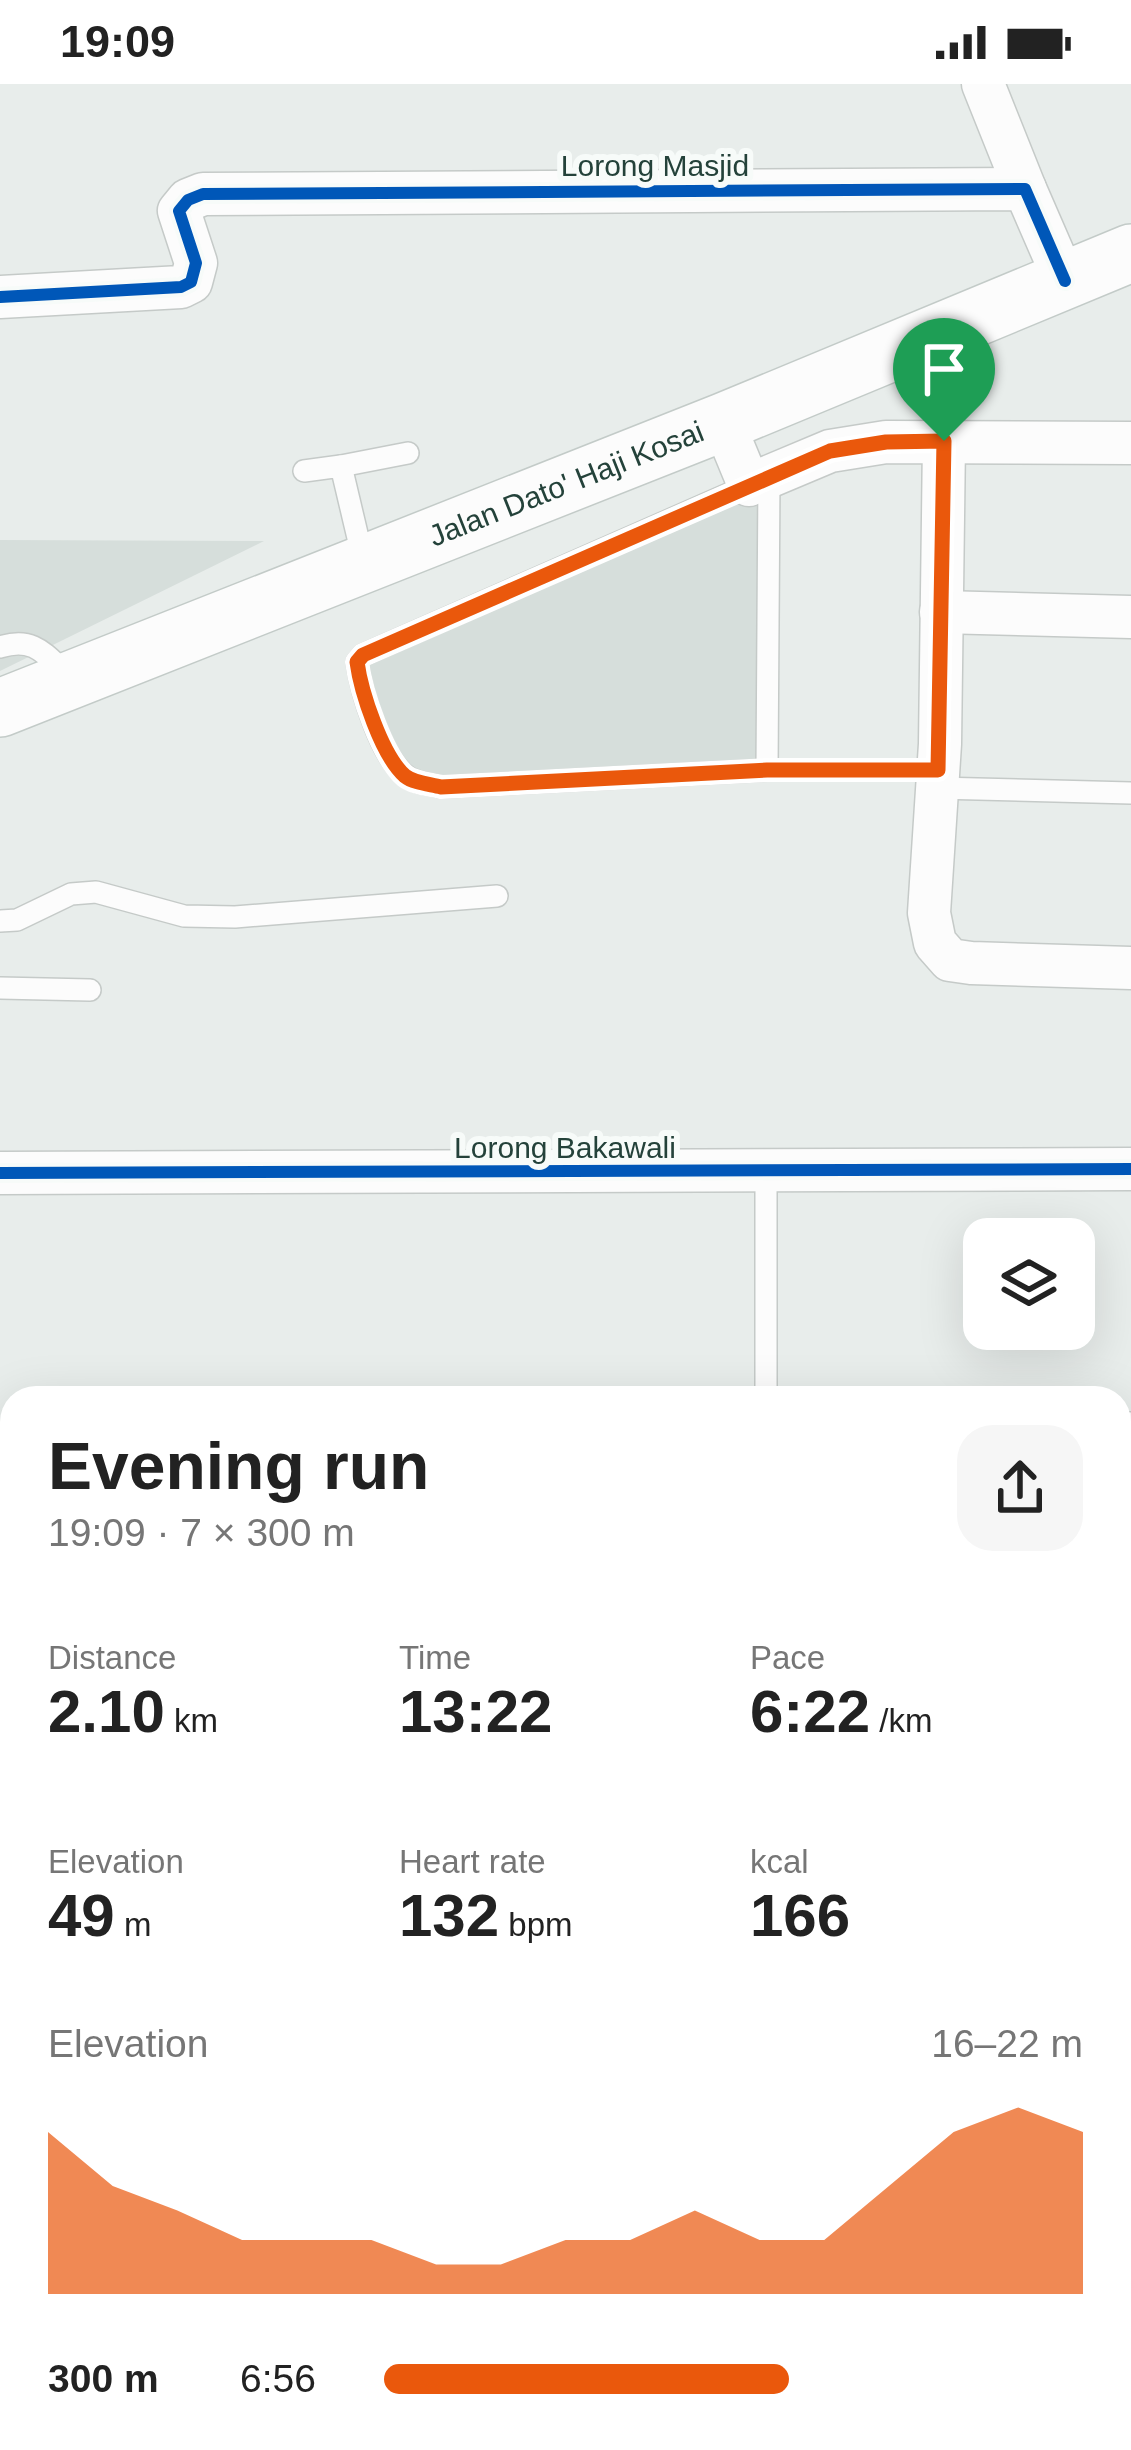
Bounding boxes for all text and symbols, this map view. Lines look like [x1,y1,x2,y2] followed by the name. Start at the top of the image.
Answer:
[60,16,175,67] text: 19:09
[561,149,749,182] street label: Lorong Masjid
[893,318,995,441] pin
[911,336,977,402] icon: arrive
[424,414,708,553] street label: Jalan Dato' Haji Kosai
[454,1131,676,1164] street label: Lorong Bakawali
[963,1218,1095,1350] map controls
[963,1218,1095,1350] button: layers
[957,1425,1083,1551] button: share
[48,1429,429,1503] text: Evening run
[48,1511,355,1554] text: 19:09 · 7 × 300 m
[48,1639,176,1676] text: Distance
[399,1639,471,1676] text: Time
[750,1639,825,1676] text: Pace
[48,1678,165,1745] text: 2.10
[399,1678,552,1745] text: 13:22
[750,1678,870,1745] text: 6:22
[165,1702,218,1739] text: km
[870,1702,932,1739] text: /km
[48,1843,184,1880] text: Elevation
[399,1843,546,1880] text: Heart rate
[750,1843,809,1880] text: kcal
[48,1882,115,1949] text: 49
[399,1882,499,1949] text: 132
[750,1882,850,1949] text: 166
[115,1906,151,1943] text: m
[499,1906,572,1943] text: bpm
[48,2022,208,2065] text: Elevation
[931,2022,1083,2065] text: 16–22 m
[48,2357,159,2400] text: 300 m
[240,2357,316,2400] text: 6:56

